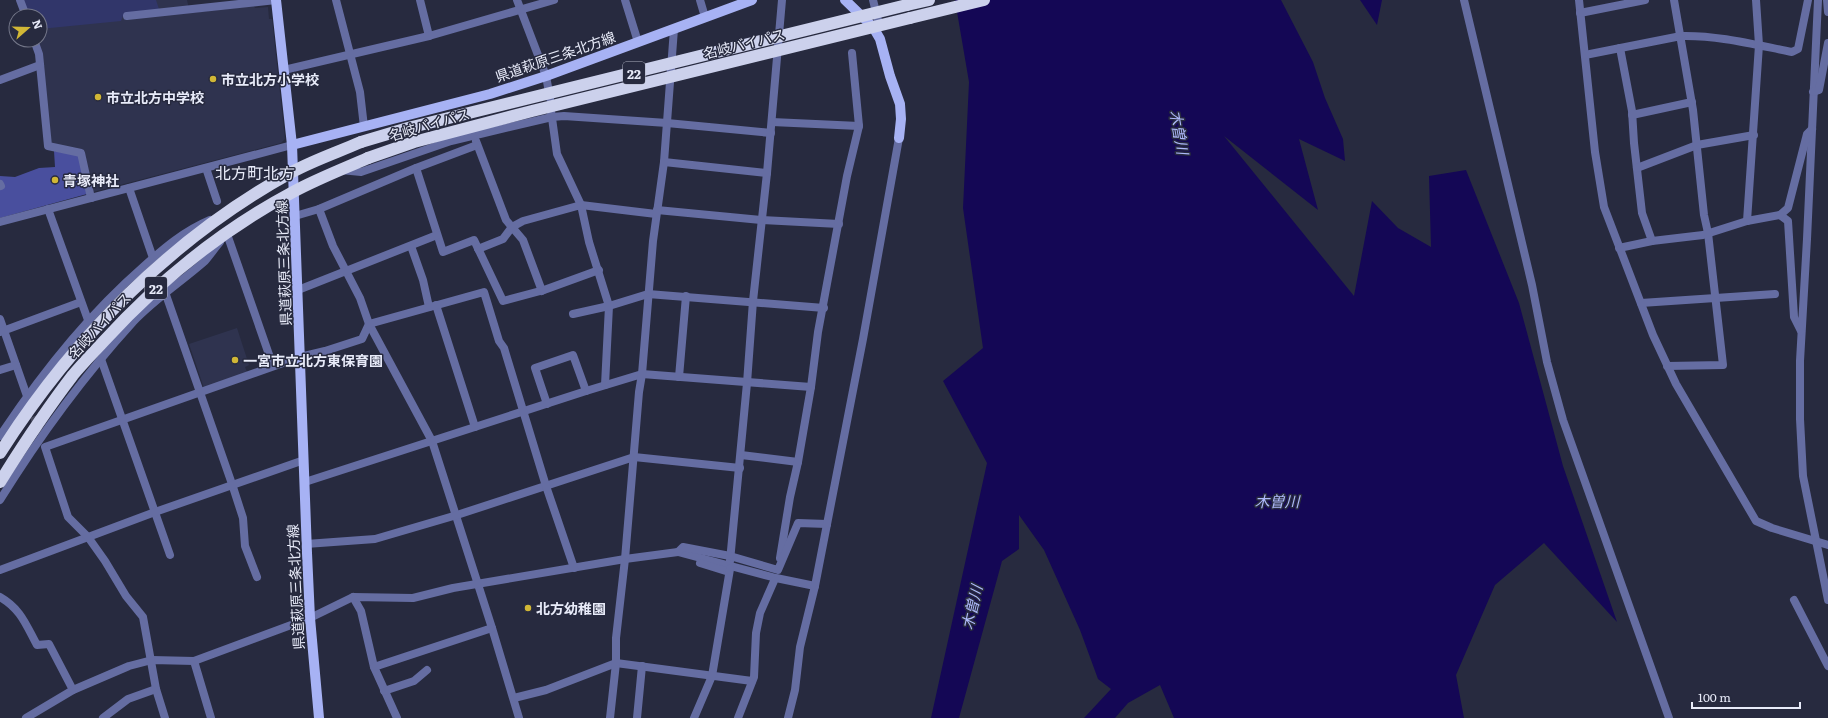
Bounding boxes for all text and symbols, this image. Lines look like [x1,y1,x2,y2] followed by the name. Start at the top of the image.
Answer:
[8,8,48,48] north arrow
[29,17,47,31] text: N
[701,23,787,63] street label: 名岐バイパス
[492,26,618,86] street label: 県道萩原三条北方線
[623,62,645,84] road number: 22
[221,69,319,89] place label: 市立北方小学校
[208,74,218,84] marker: 市立北方小学校
[106,87,204,107] place label: 市立北方中学校
[93,92,103,102] marker: 市立北方中学校
[386,103,472,145] street label: 名岐バイパス
[1165,108,1196,158] water label: 木曽川
[215,160,295,184] district label: 北方町北方
[63,170,119,190] place label: 青塚神社
[50,175,60,185] marker: 青塚神社
[271,200,295,326] street label: 県道萩原三条北方線
[145,277,167,299] road number: 22
[63,288,135,362] street label: 名岐バイパス
[243,350,383,370] place label: 一宮市立北方東保育園
[230,355,240,365] marker: 一宮市立北方東保育園
[1254,489,1301,512] water label: 木曽川
[282,524,308,650] street label: 県道萩原三条北方線
[955,581,988,632] water label: 木曽川
[536,598,606,618] place label: 北方幼稚園
[523,603,533,613] marker: 北方幼稚園
[1692,684,1800,710] scale bar
[1698,688,1731,706] text: 100 m

